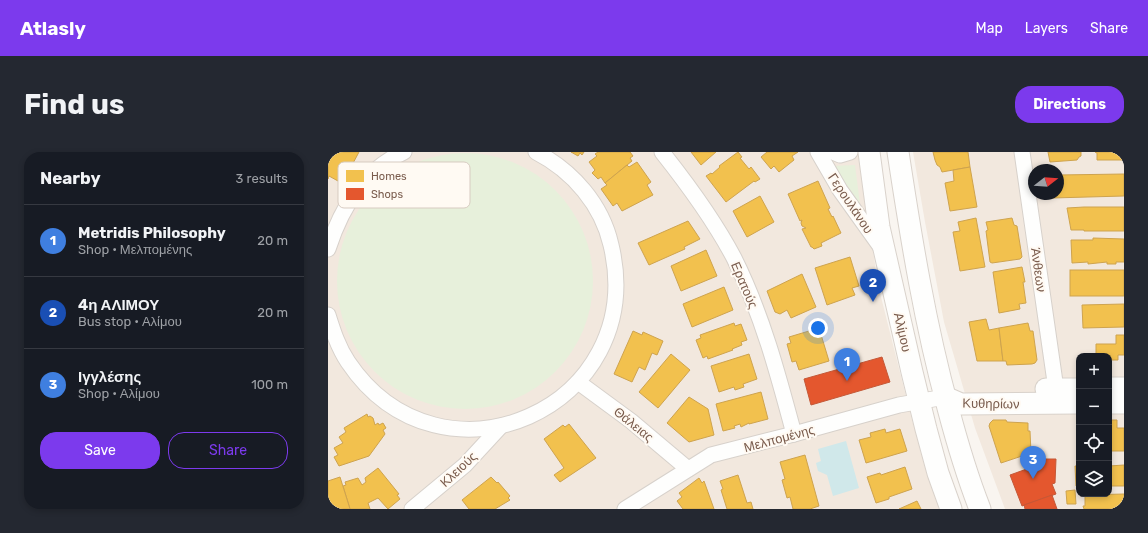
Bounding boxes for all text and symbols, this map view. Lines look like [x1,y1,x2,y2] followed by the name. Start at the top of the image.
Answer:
[20,17,86,40] text: Atlasly
[976,20,1003,37] text: Map
[1025,20,1068,37] text: Layers
[1090,20,1128,37] text: Share
[1015,86,1124,123] button: Directions
[24,88,124,121] text: Find us
[338,162,470,208] legend
[1028,164,1064,200] north arrow
[40,168,101,188] text: Nearby
[371,170,407,183] text: Homes
[825,170,876,236] street label: Γερουλάνου
[236,171,288,186] text: 3 results
[371,188,403,201] text: Shops
[78,224,226,242] text: Metridis Philosophy
[50,233,56,248] text: 1
[257,233,288,248] text: 20 m
[78,242,192,257] text: Shop · Μελπομένης
[1028,247,1049,293] street label: Άνθεων
[728,260,761,311] street label: Ερατούς
[860,269,886,302] pin: 2
[78,296,159,314] text: 4η ΑΛΙΜΟΥ
[49,305,57,320] text: 2
[257,305,288,320] text: 20 m
[891,311,914,353] street label: Αλίμου
[78,314,182,329] text: Bus stop · Αλίμου
[808,318,828,338] your location
[834,348,860,381] pin: 1
[1076,353,1112,497] map controls
[1076,353,1112,389] button: +
[78,368,141,386] text: Ιγγλέσης
[49,377,57,392] text: 3
[251,377,288,392] text: 100 m
[78,386,160,401] text: Shop · Αλίμου
[1076,389,1112,425] button: −
[962,396,1020,411] street label: Κυθηρίων
[611,404,657,445] street label: Θάλειας
[742,422,816,455] street label: Μελπομένης
[1076,425,1112,461] button: locate
[40,432,160,469] button: Save
[168,432,288,469] button: Share
[1020,446,1046,479] pin: 3
[437,449,480,490] street label: Κλειούς
[1076,461,1112,497] button: layers

